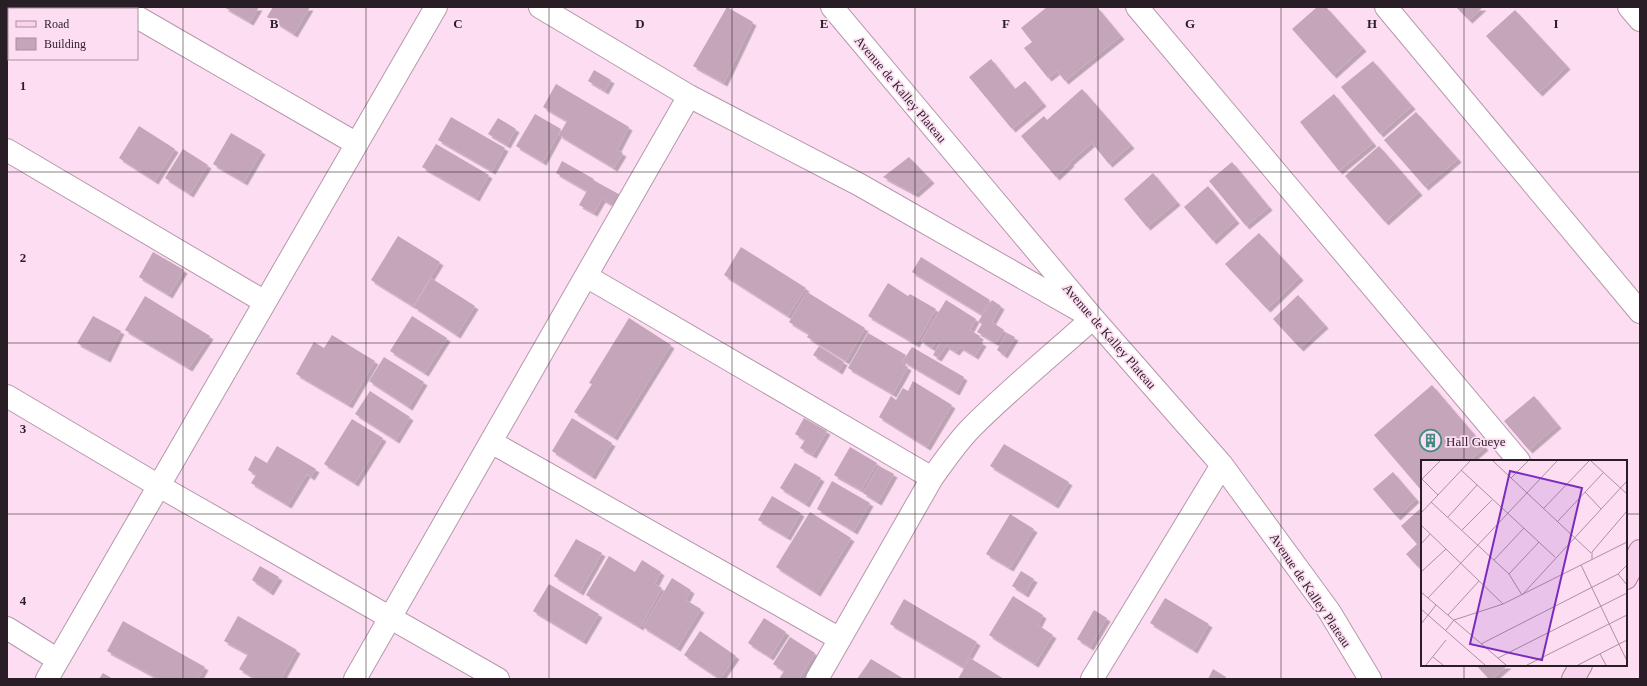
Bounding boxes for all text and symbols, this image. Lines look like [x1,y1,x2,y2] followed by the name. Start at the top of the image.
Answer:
[8,8,138,60] legend
[270,16,279,31] text: B
[453,16,463,31] text: C
[635,16,645,31] text: D
[820,16,828,31] text: E
[1002,16,1010,31] text: F
[1185,16,1195,31] text: G
[1367,16,1377,31] text: H
[1553,16,1559,31] text: I
[44,17,69,31] text: Road
[852,33,950,146] street label: Avenue de Kalley Plateau
[44,37,86,51] text: Building
[20,78,26,93] text: 1
[20,250,26,265] text: 2
[1060,281,1160,392] street label: Avenue de Kalley Plateau
[20,421,27,436] text: 3
[1417,428,1443,454] building icon: Hall Gueye
[1446,434,1506,449] place label: Hall Gueye
[1421,460,1627,666] inset map
[1267,530,1355,651] street label: Avenue de Kalley Plateau
[20,593,27,608] text: 4

